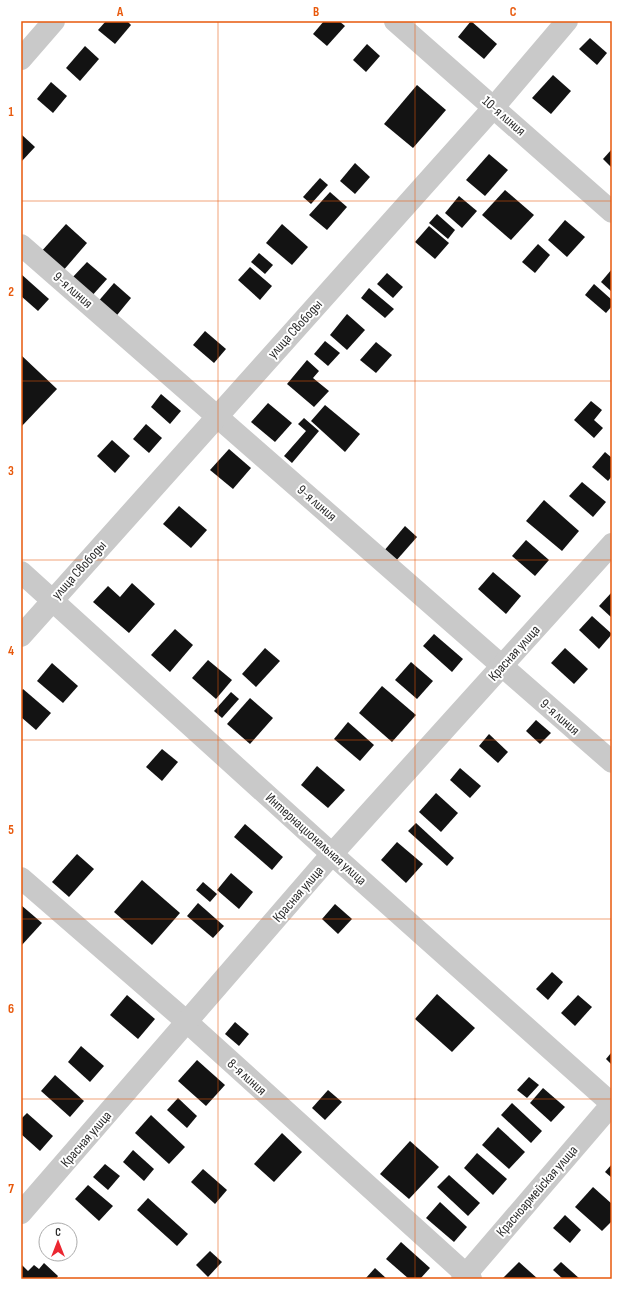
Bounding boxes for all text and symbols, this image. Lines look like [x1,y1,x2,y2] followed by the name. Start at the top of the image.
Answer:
[116,4,124,20] text: A
[313,4,319,20] text: B
[510,4,517,20] text: C
[479,93,529,139] street label: 10-я линия
[8,104,14,120] text: 1
[50,268,96,312] street label: 9-я линия
[8,284,14,300] text: 2
[264,296,326,362] street label: улица Свободы
[8,463,14,479] text: 3
[294,481,340,525] street label: 9-я линия
[48,537,110,603] street label: улица Свободы
[485,622,543,684] street label: Красная улица
[8,643,14,659] text: 4
[537,695,583,739] street label: 9-я линия
[262,789,370,889] street label: Интернациональная улица
[8,822,14,838] text: 5
[269,862,327,926] street label: Красная улица
[8,1001,14,1017] text: 6
[224,1055,270,1099] street label: 8-я линия
[57,1107,115,1171] street label: Красная улица
[493,1142,581,1240] street label: Красноармейская улица
[8,1181,14,1197] text: 7
[38,1222,78,1262] north arrow
[55,1226,61,1239] text: С

